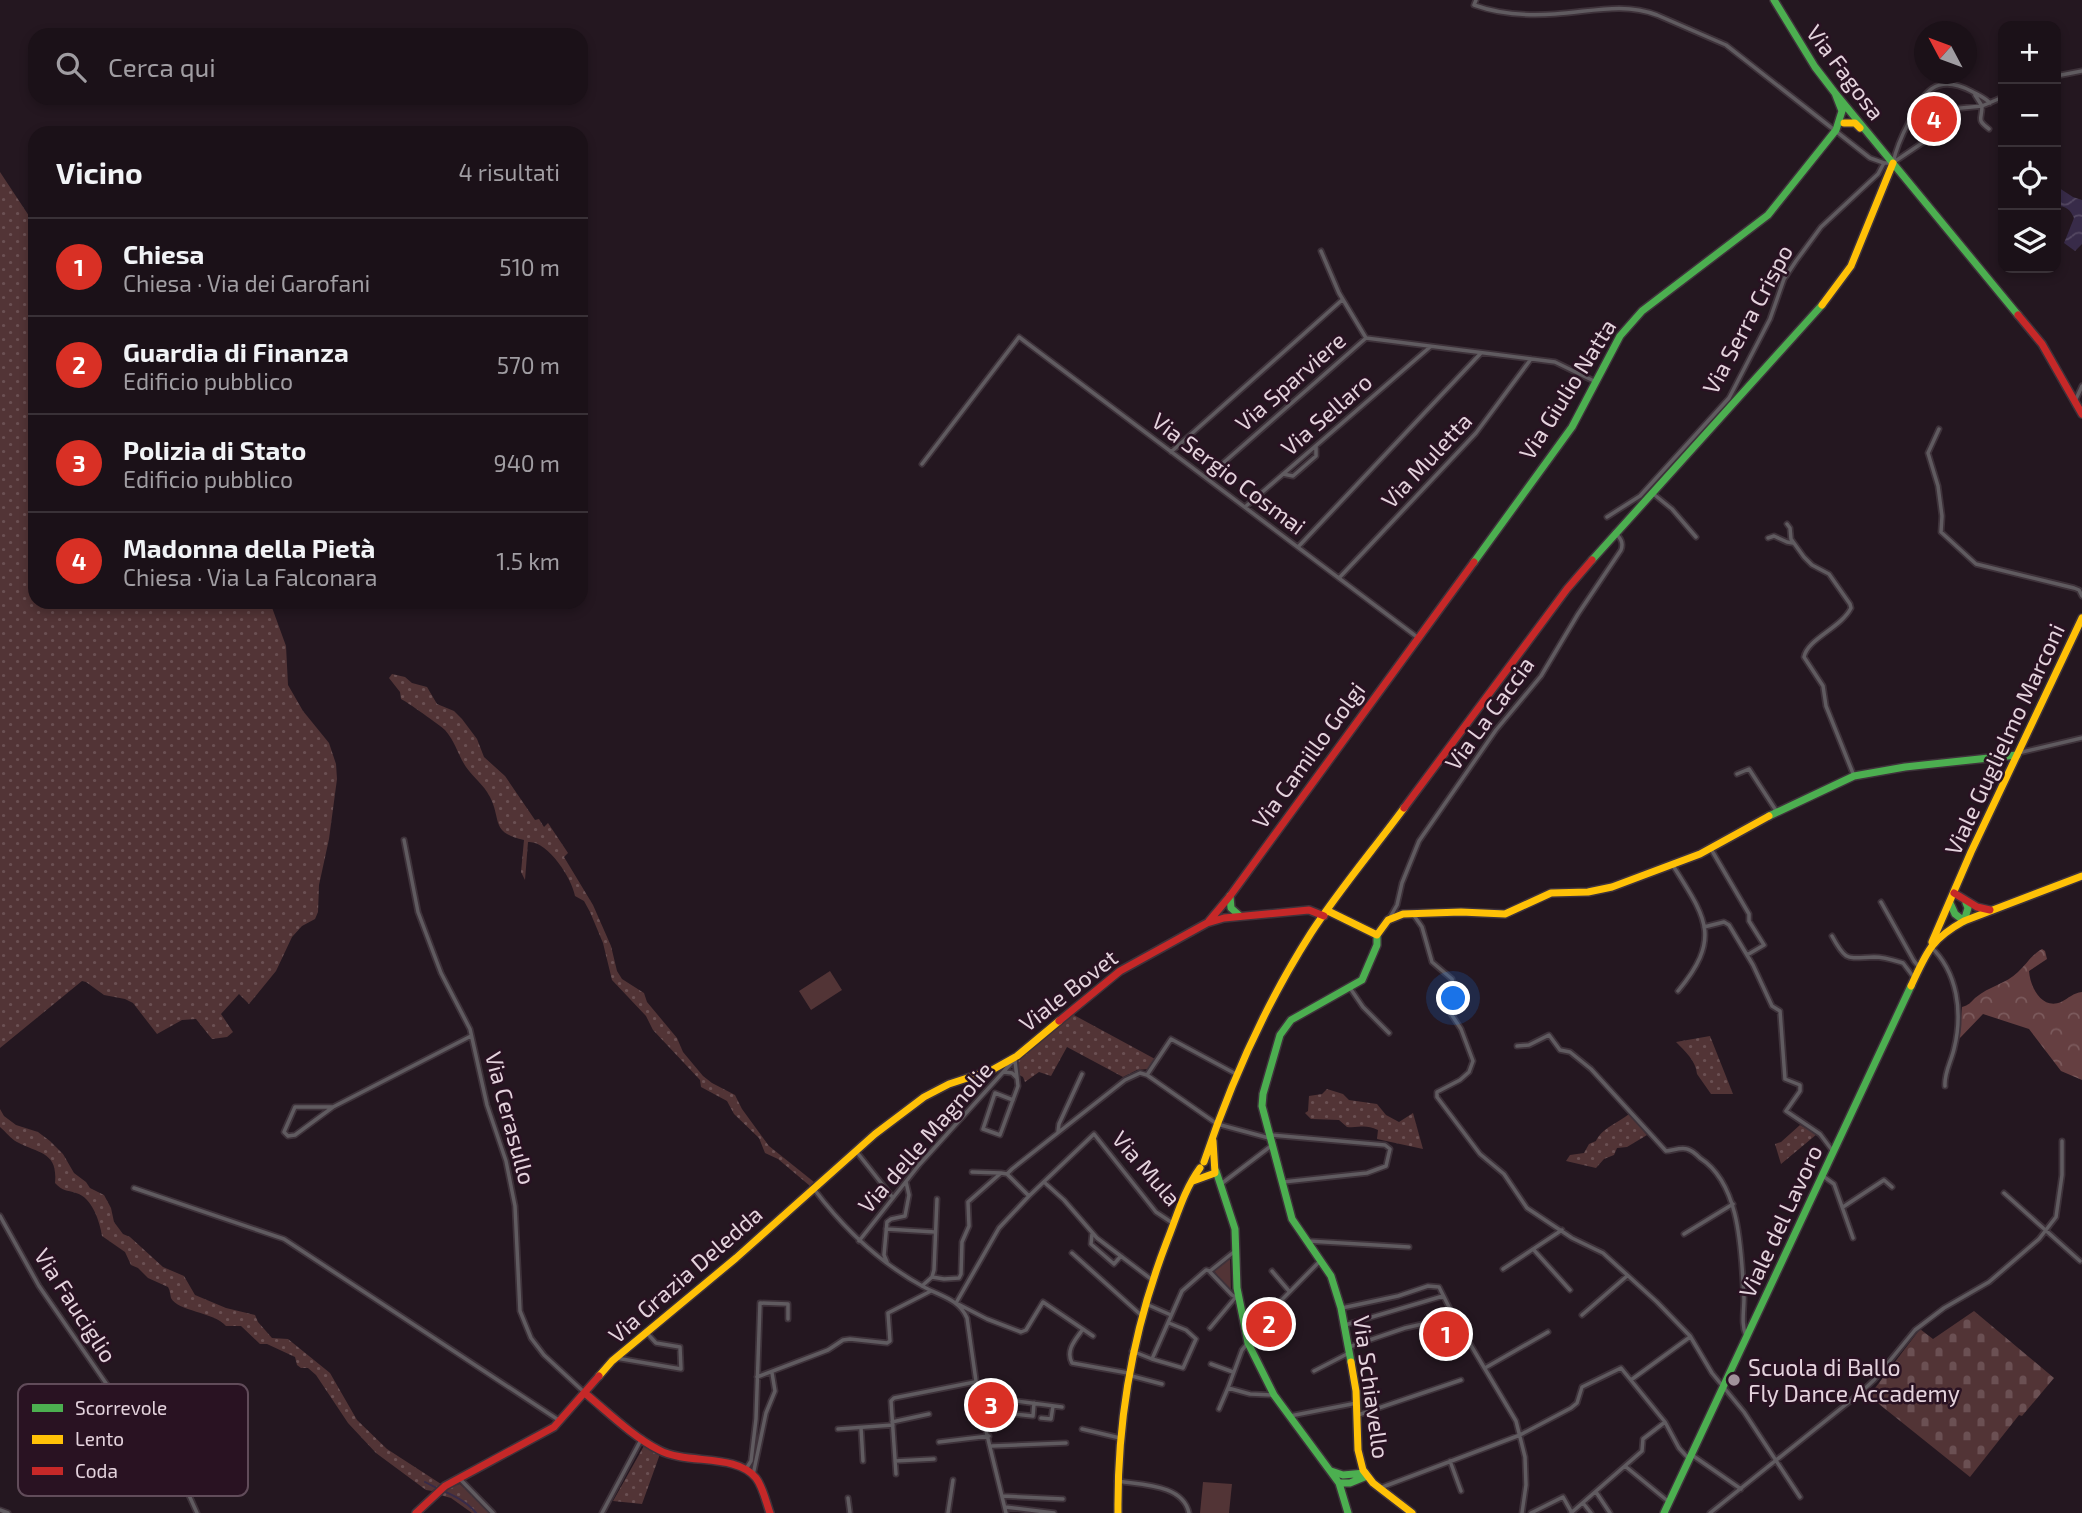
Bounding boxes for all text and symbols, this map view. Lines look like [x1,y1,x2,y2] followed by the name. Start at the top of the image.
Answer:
[1801,19,1891,125] street label: Via Fagosa
[1914,21,1977,84] north arrow
[1998,21,2061,273] map controls
[1998,21,2061,84] button: +
[28,28,588,105] search box
[52,48,90,86] icon: search
[108,51,216,82] text: Cerca qui
[1998,84,2061,147] button: −
[1911,93,1957,145] pin: 4
[1998,147,2061,210] button: locate
[56,154,143,190] text: Vicino
[458,158,560,186] text: 4 risultati
[1998,210,2061,273] button: layers
[123,238,204,269] text: Chiesa
[1696,240,1798,398] street label: Via Serra Crispo
[74,253,84,281] text: 1
[499,253,560,281] text: 510 m
[123,269,370,297] text: Chiesa · Via dei Garofani
[1513,314,1621,464] street label: Via Giulio Natta
[1229,325,1351,437] street label: Via Sparviere
[123,336,349,367] text: Guardia di Finanza
[72,351,86,379] text: 2
[497,351,560,379] text: 570 m
[123,367,293,395] text: Edificio pubblico
[1275,367,1377,461] street label: Via Sellaro
[1147,406,1311,540] street label: Via Sergio Cosmai
[1375,407,1477,513] street label: Via Muletta
[123,434,306,465] text: Polizia di Stato
[72,449,86,477] text: 3
[494,449,560,477] text: 940 m
[123,465,293,493] text: Edificio pubblico
[123,532,375,563] text: Madonna della Pietà
[72,547,86,575] text: 4
[496,547,560,575] text: 1.5 km
[123,563,377,591] text: Chiesa · Via La Falconara
[1938,619,2070,859] street label: Viale Guglielmo Marconi
[1438,651,1540,775] street label: Via La Caccia
[1246,676,1370,834] street label: Via Camillo Golgi
[1013,943,1123,1037] street label: Viale Bovet
[1436,981,1470,1015] your location
[480,1049,542,1187] street label: Via Cerasullo
[852,1056,998,1218] street label: Via delle Magnolie
[1107,1125,1187,1211] street label: Via Mula
[1732,1140,1828,1302] street label: Viale del Lavoro
[602,1200,768,1348] street label: Via Grazia Deledda
[29,1243,123,1367] street label: Via Fauciglio
[1246,1298,1292,1350] pin: 2
[1423,1308,1469,1360] pin: 1
[1348,1314,1396,1460] street label: Via Schiavello
[1748,1353,1960,1407] place label: Scuola di Ballo Fly Dance Accademy
[1726,1372,1742,1388] marker: Scuola di Ballo Fly Dance Accademy
[968,1379,1014,1431] pin: 3
[18,1384,248,1496] legend
[75,1396,167,1419] text: Scorrevole
[75,1427,124,1450] text: Lento
[75,1459,118,1482] text: Coda

